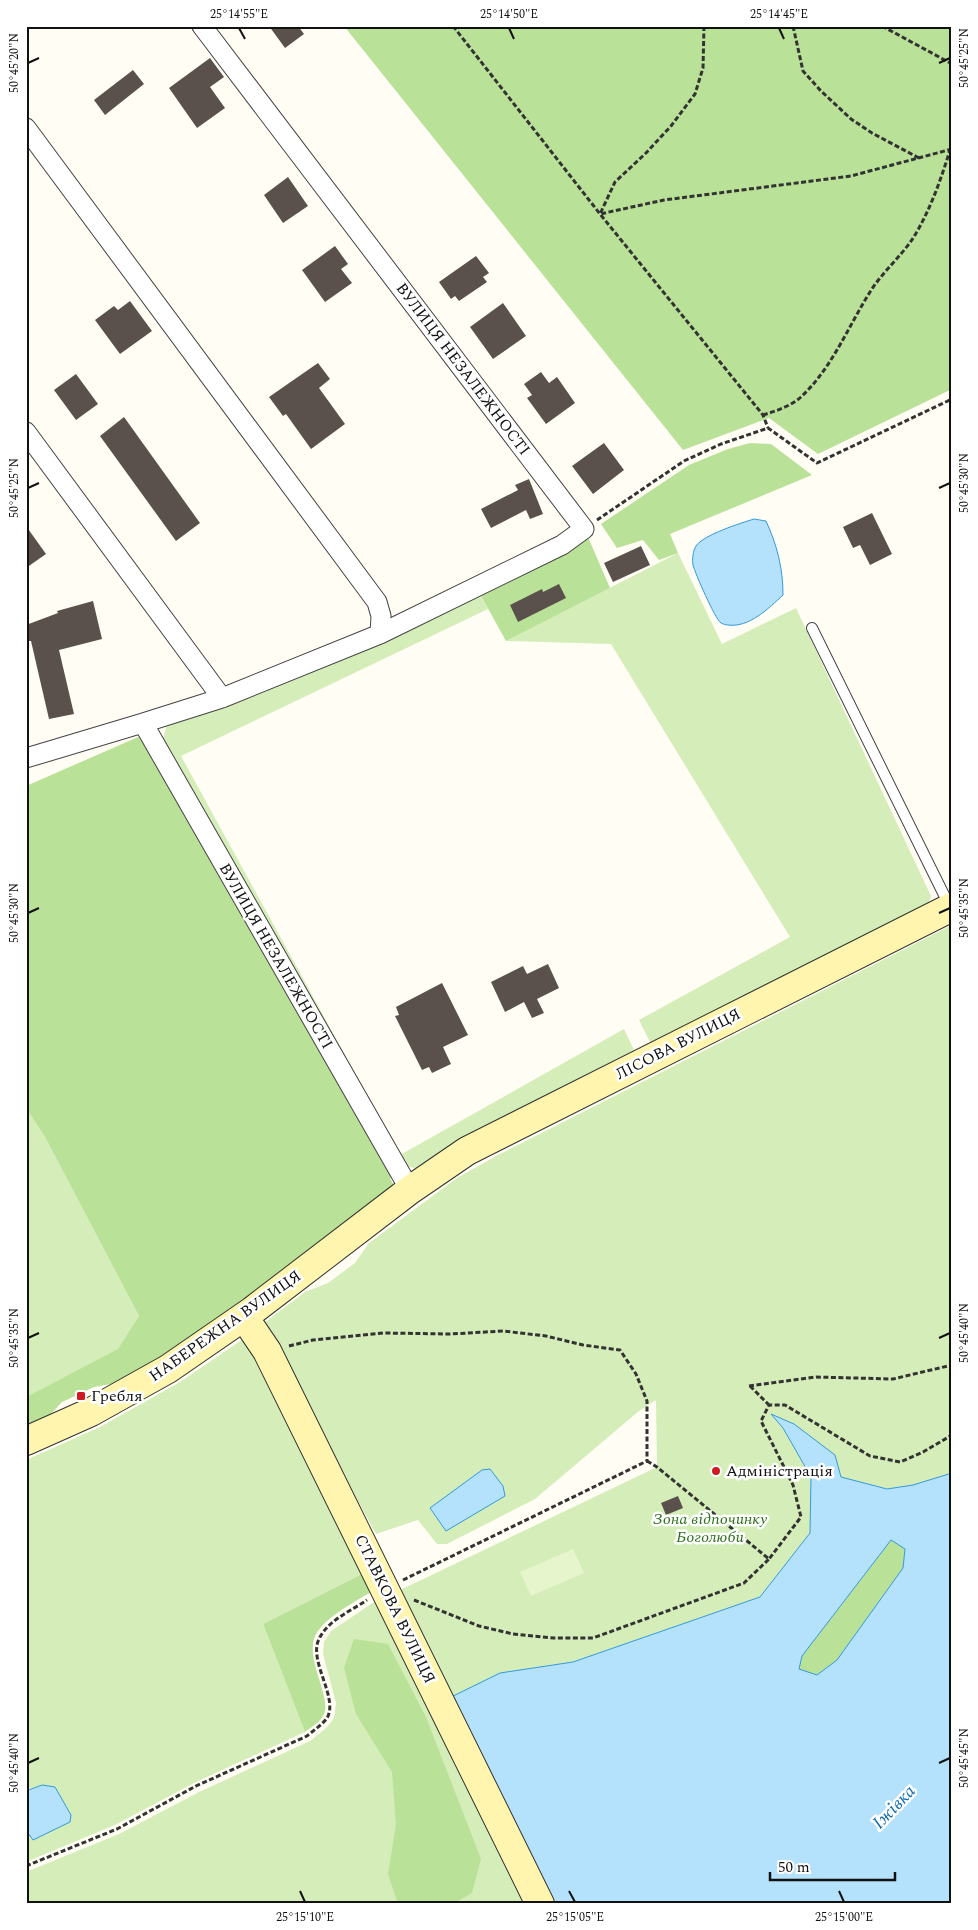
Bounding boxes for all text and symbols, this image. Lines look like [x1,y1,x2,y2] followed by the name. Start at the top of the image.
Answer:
[210,5,268,24] text: 25°14'55"E
[480,5,538,24] text: 25°14'50"E
[750,5,808,24] text: 25°14'45"E
[955,28,974,88] text: 50°45'25"N
[5,33,24,93] text: 50°45'20"N
[390,277,536,461] street label: ВУЛИЦЯ НЕЗАЛЕЖНОСТІ
[955,453,974,513] text: 50°45'30"N
[5,458,24,518] text: 50°45'25"N
[213,859,339,1053] street label: ВУЛИЦЯ НЕЗАЛЕЖНОСТІ
[955,878,974,938] text: 50°45'35"N
[5,883,24,943] text: 50°45'30"N
[611,1002,745,1086] street label: ЛІСОВА ВУЛИЦЯ
[144,1264,306,1388] street label: НАБЕРЕЖНА ВУЛИЦЯ
[955,1303,974,1363] text: 50°45'40"N
[5,1308,24,1368] text: 50°45'35"N
[91,1384,143,1408] place label: Гребля
[75,1390,87,1402] marker: Гребля
[726,1459,833,1483] place label: Адміністрація
[710,1465,722,1477] marker: Адміністрація
[653,1507,767,1549] park label: Зона відпочинку Боголюби
[348,1530,442,1688] street label: СТАВКОВА ВУЛИЦЯ
[955,1728,974,1788] text: 50°45'45"N
[5,1733,24,1793] text: 50°45'40"N
[866,1779,922,1835] water label: Іжівка
[770,1850,896,1882] scale bar
[778,1856,810,1879] text: 50 m
[276,1908,334,1927] text: 25°15'10"E
[546,1908,604,1927] text: 25°15'05"E
[815,1908,873,1927] text: 25°15'00"E

